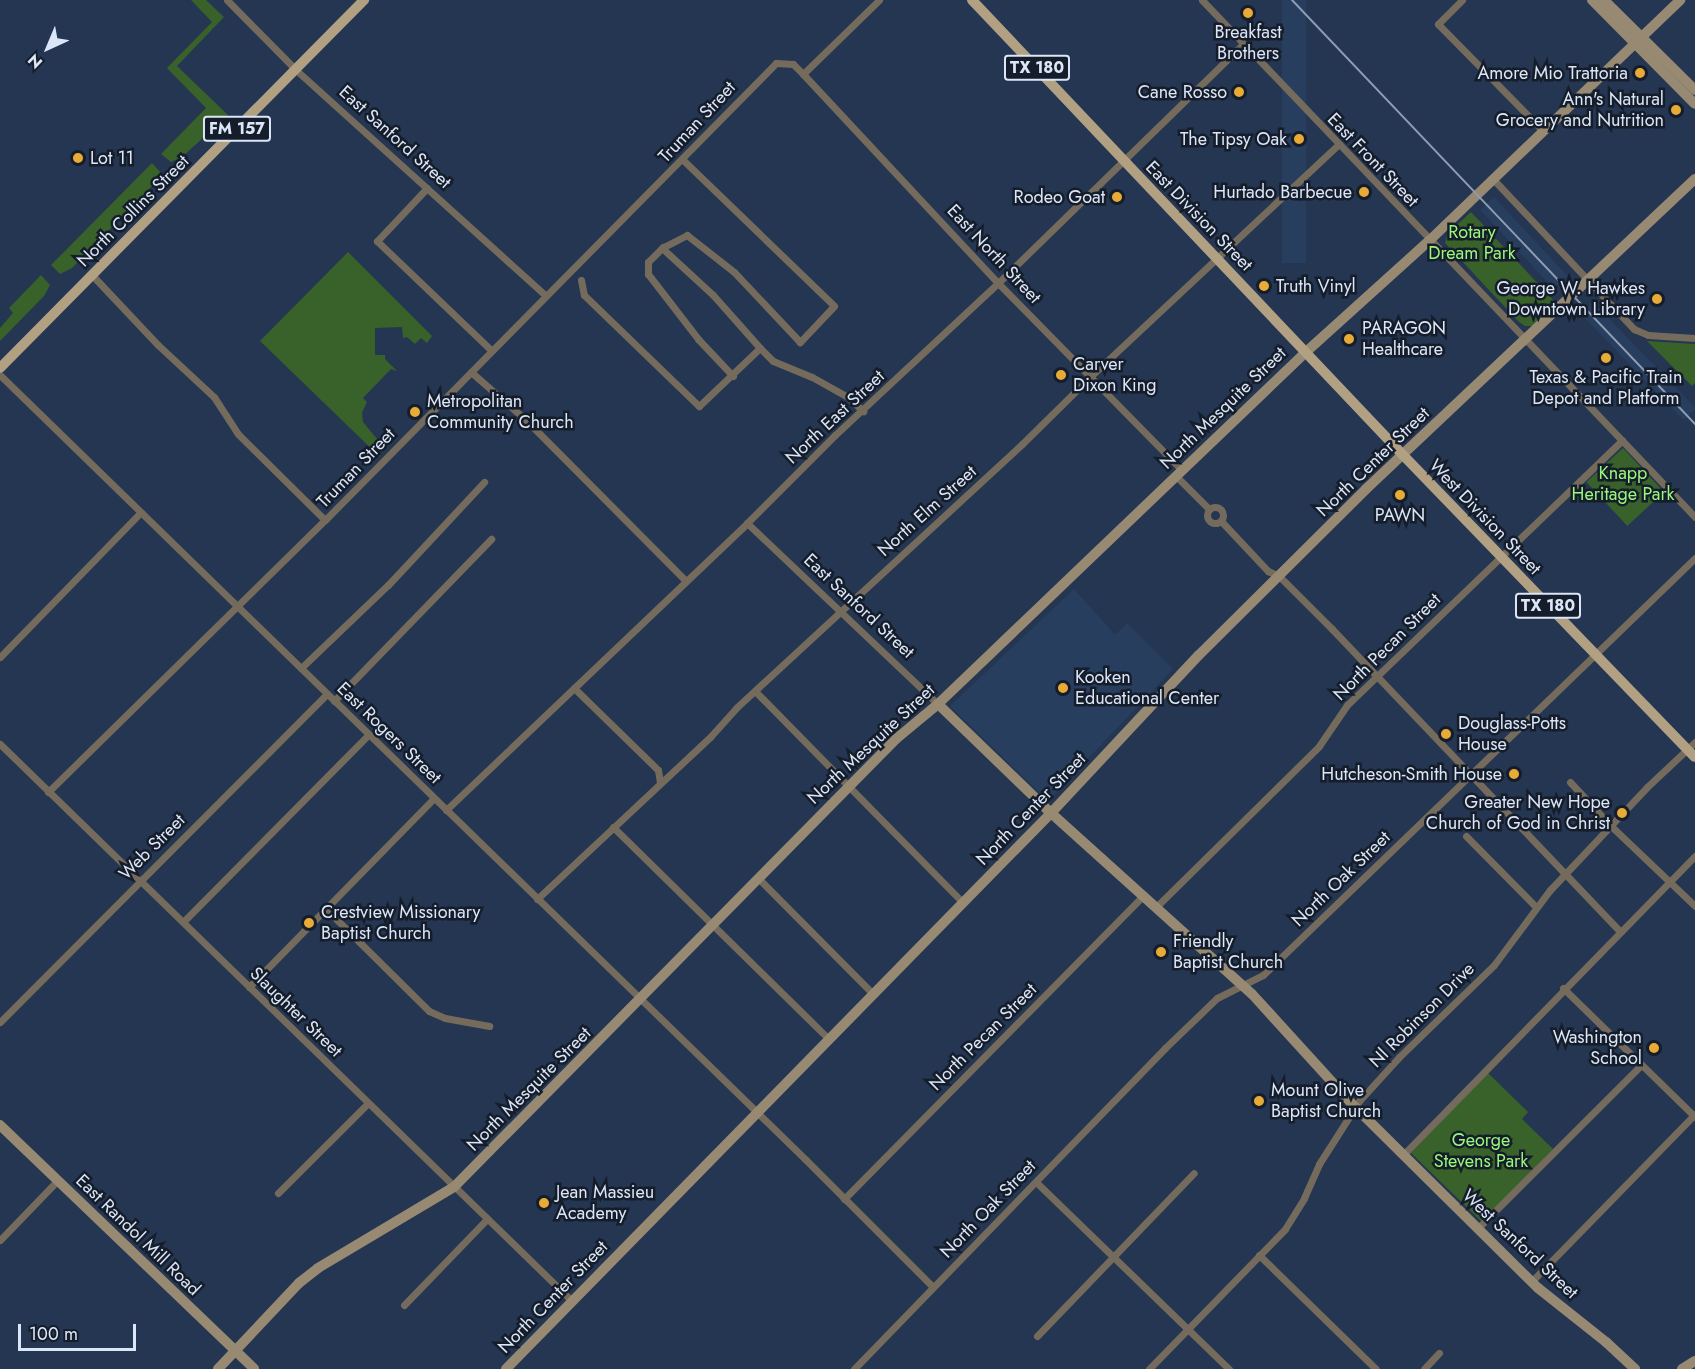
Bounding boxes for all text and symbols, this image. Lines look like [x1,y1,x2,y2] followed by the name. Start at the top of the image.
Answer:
[1241,6,1255,20] marker: Breakfast Brothers
[18,18,78,78] north arrow
[1214,22,1282,64] place label: Breakfast Brothers
[23,49,48,74] text: N
[1004,55,1070,81] road number: TX 180
[1477,62,1628,84] place label: Amore Mio Trattoria
[1633,66,1647,80] marker: Amore Mio Trattoria
[654,77,740,167] street label: Truman Street
[335,81,455,193] street label: East Sanford Street
[1138,81,1227,103] place label: Cane Rosso
[1232,85,1246,99] marker: Cane Rosso
[1496,89,1664,132] place label: Ann's Natural Grocery and Nutrition
[1669,103,1683,117] marker: Ann's Natural Grocery and Nutrition
[1323,109,1423,211] street label: East Front Street
[202,116,272,142] road number: FM 157
[1180,128,1287,150] place label: The Tipsy Oak
[1292,132,1306,146] marker: The Tipsy Oak
[90,147,134,169] place label: Lot 11
[71,151,85,165] marker: Lot 11
[73,151,193,271] street label: North Collins Street
[1141,156,1257,276] street label: East Division Street
[1213,181,1352,203] place label: Hurtado Barbecue
[1357,185,1371,199] marker: Hurtado Barbecue
[1014,186,1105,208] place label: Rodeo Goat
[1110,190,1124,204] marker: Rodeo Goat
[943,200,1045,308] street label: East North Street
[1428,222,1516,264] park label: Rotary Dream Park
[1276,275,1356,297] place label: Truth Vinyl
[1496,278,1645,320] place label: George W. Hawkes Downtown Library
[1257,279,1271,293] marker: Truth Vinyl
[1650,292,1664,306] marker: George W. Hawkes Downtown Library
[1362,318,1446,360] place label: PARAGON Healthcare
[1340,330,1358,348] marker: PARAGON Healthcare
[1156,342,1290,474] street label: North Mesquite Street
[1599,351,1613,365] marker: Texas & Pacific Train Depot and Platform
[1073,354,1156,397] place label: Carver Dixon King
[781,366,889,468] street label: North East Street
[1530,367,1682,410] place label: Texas & Pacific Train Depot and Platform
[1054,368,1068,382] marker: Carver Dixon King
[427,391,574,434] place label: Metropolitan Community Church
[1312,403,1434,521] street label: North Center Street
[408,405,422,419] marker: Metropolitan Community Church
[312,423,400,513] street label: Truman Street
[1425,455,1545,579] street label: West Division Street
[873,461,981,561] street label: North Elm Street
[1572,463,1674,506] park label: Knapp Heritage Park
[1393,488,1407,502] marker: PAWN
[1375,504,1425,526] place label: PAWN
[799,549,919,663] street label: East Sanford Street
[1329,589,1445,705] street label: North Pecan Street
[1515,593,1581,619] road number: TX 180
[1075,667,1219,710] place label: Kooken Educational Center
[332,678,446,788] street label: East Rogers Street
[803,679,939,809] street label: North Mesquite Street
[1056,681,1070,695] marker: Kooken Educational Center
[1458,713,1566,756] place label: Douglass-Potts House
[1439,727,1453,741] marker: Douglass-Potts House
[972,748,1090,870] street label: North Center Street
[1321,763,1502,785] place label: Hutcheson-Smith House
[1507,767,1521,781] marker: Hutcheson-Smith House
[1426,792,1610,834] place label: Greater New Hope Church of God in Christ
[1615,806,1629,820] marker: Greater New Hope Church of God in Christ
[115,810,189,884] street label: Web Street
[1287,827,1395,931] street label: North Oak Street
[321,902,480,944] place label: Crestview Missionary Baptist Church
[302,916,316,930] marker: Crestview Missionary Baptist Church
[1173,931,1283,974] place label: Friendly Baptist Church
[1154,945,1168,959] marker: Friendly Baptist Church
[1365,958,1479,1072] street label: Nl Robinson Drive
[245,963,347,1061] street label: Slaughter Street
[925,979,1041,1095] street label: North Pecan Street
[462,1022,596,1156] street label: North Mesquite Street
[1553,1027,1642,1070] place label: Washington School
[1647,1041,1661,1055] marker: Washington School
[1271,1080,1381,1122] place label: Mount Olive Baptist Church
[1252,1094,1266,1108] marker: Mount Olive Baptist Church
[1434,1130,1528,1172] park label: George Stevens Park
[936,1155,1040,1263] street label: North Oak Street
[71,1170,205,1300] street label: East Randol Mill Road
[556,1182,654,1224] place label: Jean Massieu Academy
[1458,1185,1582,1303] street label: West Sanford Street
[537,1196,551,1210] marker: Jean Massieu Academy
[494,1236,612,1358] street label: North Center Street
[21,1312,140,1350] scale bar
[29,1321,78,1347] text: 100 m

